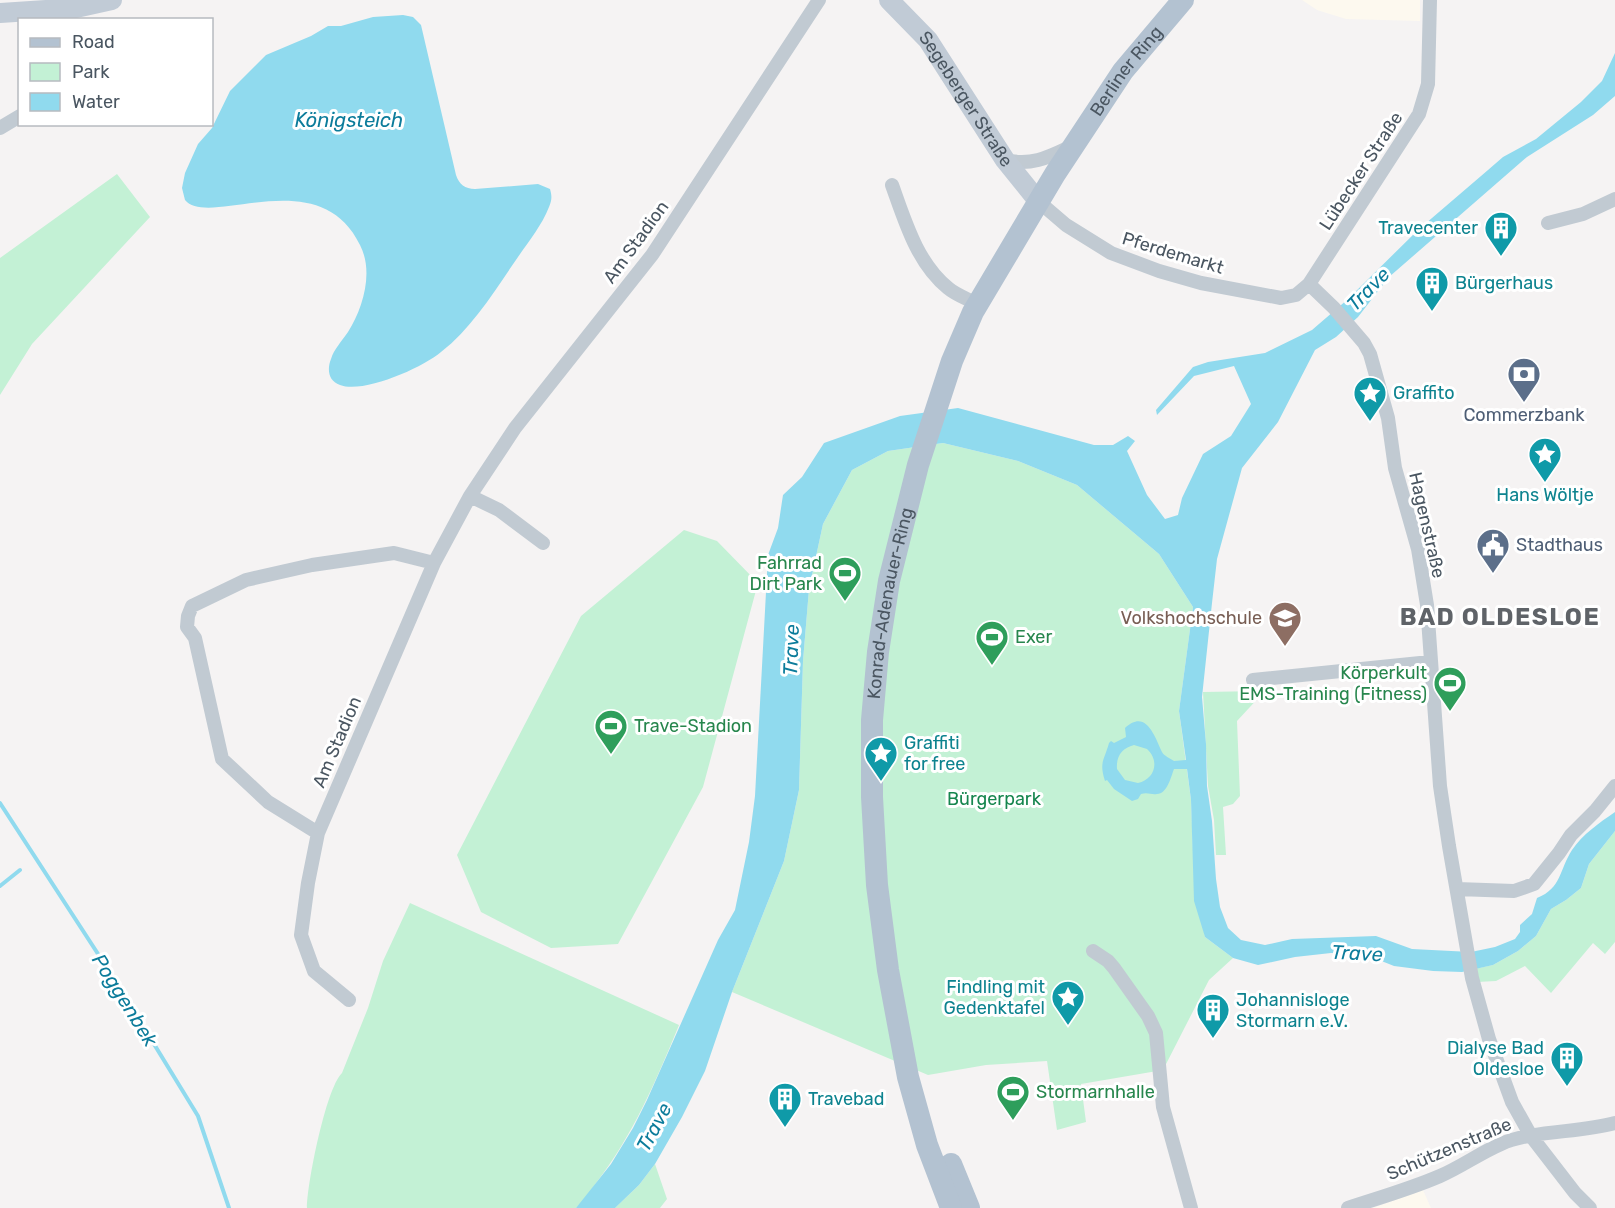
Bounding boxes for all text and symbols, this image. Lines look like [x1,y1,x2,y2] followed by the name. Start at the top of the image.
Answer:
[18,18,213,126] legend
[1085,21,1167,120] street label: Berliner Ring
[914,26,1017,172] street label: Segeberger Straße
[72,31,115,53] text: Road
[72,61,110,83] text: Park
[72,91,120,113] text: Water
[295,108,403,132] water label: Königsteich
[1315,108,1407,234] street label: Lübecker Straße
[599,196,673,288] street label: Am Stadion
[1483,210,1519,257] building icon: Travecenter
[1378,217,1478,239] place label: Travecenter
[1120,227,1226,279] street label: Pferdemarkt
[1342,262,1394,316] water label: Trave
[1414,265,1450,312] building icon: Bürgerhaus
[1455,272,1553,294] place label: Bürgerhaus
[1506,356,1542,403] bank icon: Commerzbank
[1352,375,1388,422] place icon: Graffito
[1393,382,1455,404] place label: Graffito
[1463,404,1585,426] place label: Commerzbank
[1527,436,1563,483] place icon: Hans Wöltje
[1404,470,1450,580] street label: Hagenstraße
[1496,484,1594,506] place label: Hans Wöltje
[863,505,918,700] street label: Konrad-Adenauer-Ring
[1475,527,1511,574] public building icon: Stadthaus
[1516,534,1603,556] place label: Stadthaus
[750,552,823,595] place label: Fahrrad Dirt Park
[827,555,863,602] sports icon: Fahrrad Dirt Park
[1267,600,1303,647] school or university icon: Volkshochschule
[1400,603,1600,631] district label: BAD OLDESLOE
[1121,607,1262,629] place label: Volkshochschule
[974,619,1010,666] sports icon: Exer
[778,624,804,676] water label: Trave
[1015,626,1052,648] place label: Exer
[1239,662,1427,705] place label: Körperkult EMS-Training (Fitness)
[1432,665,1468,712] sports icon: Körperkult EMS-Training (Fitness)
[308,693,366,791] street label: Am Stadion
[593,708,629,755] sports icon: Trave-Stadion
[634,715,752,737] place label: Trave-Stadion
[904,732,965,775] place label: Graffiti for free
[863,735,899,782] place icon: Graffiti for free
[947,788,1042,810] park label: Bürgerpark
[1331,940,1383,966] water label: Trave
[87,949,163,1051] water label: Poggenbek
[944,976,1045,1019] place label: Findling mit Gedenktafel
[1050,979,1086,1026] place icon: Findling mit Gedenktafel
[1236,989,1350,1032] place label: Johannisloge Stormarn e.V.
[1195,992,1231,1039] building icon: Johannisloge Stormarn e.V.
[1447,1037,1544,1080] place label: Dialyse Bad Oldesloe
[1549,1040,1585,1087] building icon: Dialyse Bad Oldesloe
[995,1074,1031,1121] sports icon: Stormarnhalle
[767,1081,803,1128] building icon: Travebad
[1036,1081,1155,1103] place label: Stormarnhalle
[808,1088,884,1110] place label: Travebad
[631,1099,677,1155] water label: Trave
[1383,1113,1515,1185] street label: Schützenstraße

